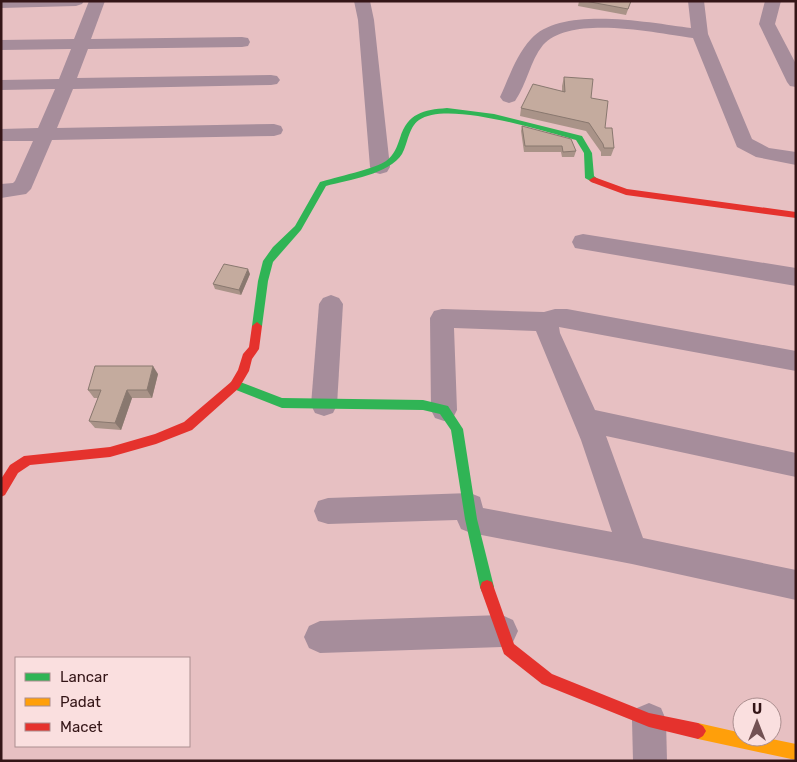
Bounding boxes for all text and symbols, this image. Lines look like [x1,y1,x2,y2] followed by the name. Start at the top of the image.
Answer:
[15,657,190,747] legend
[60,668,108,686] text: Lancar
[60,693,101,711] text: Padat
[732,697,782,747] north arrow
[752,701,762,718] text: U
[60,718,103,736] text: Macet

